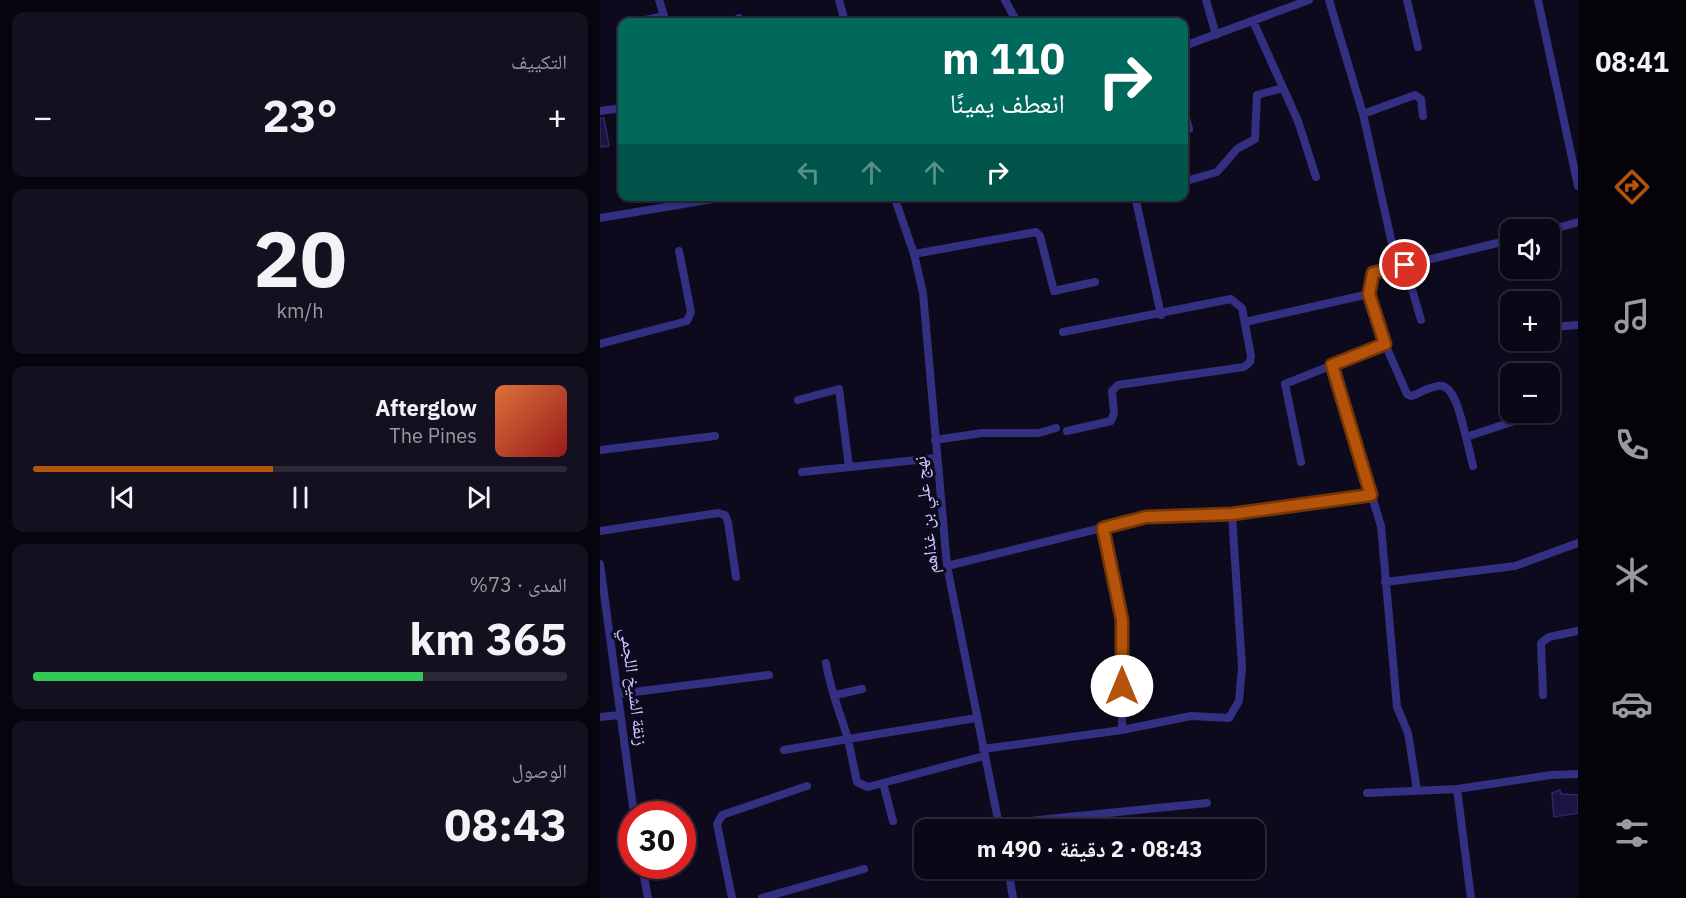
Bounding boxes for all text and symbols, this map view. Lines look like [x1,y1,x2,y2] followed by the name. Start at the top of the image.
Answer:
[942,31,1065,86] text: 110 m
[1086,42,1164,120] icon: right
[1595,44,1669,79] text: 08:41
[511,48,567,75] text: التكييف
[950,85,1065,120] text: انعطف يمينًا
[262,86,338,144] text: 23°
[33,95,53,138] text: −
[547,95,567,138] text: +
[792,156,825,189] icon: left
[855,156,888,189] icon: ahead
[918,156,951,189] icon: ahead
[981,156,1014,189] icon: right
[1611,166,1653,208] icon: directions
[253,207,347,308] text: 20
[1500,219,1560,423] map controls
[1500,219,1560,279] button: sound
[1379,239,1430,290] pin
[1388,248,1421,281] icon: arrive
[1500,291,1560,351] button: +
[1611,295,1653,337] icon: music
[276,297,324,324] text: km/h
[1500,363,1560,423] button: −
[375,393,477,422] text: Afterglow
[389,422,477,449] text: The Pines
[1611,424,1653,466] icon: phone
[908,455,947,575] street label: نهج علي بن غذاهم
[106,481,139,514] icon: previous
[284,481,317,514] icon: pause
[462,481,495,514] icon: next
[1611,554,1653,596] icon: climate
[469,571,567,598] text: المدى · 73%
[409,609,567,667] text: 365 km
[612,627,653,748] street label: زنقة الشيخ اللجمي
[1090,654,1154,718] position arrow
[1611,683,1653,725] icon: car
[512,757,567,784] text: الوصول
[444,795,567,853] text: 08:43
[618,801,696,879] speed limit sign: 30
[1611,812,1653,854] icon: filters
[977,834,1202,863] text: 08:43 · 2 دقيقة · 490 m

